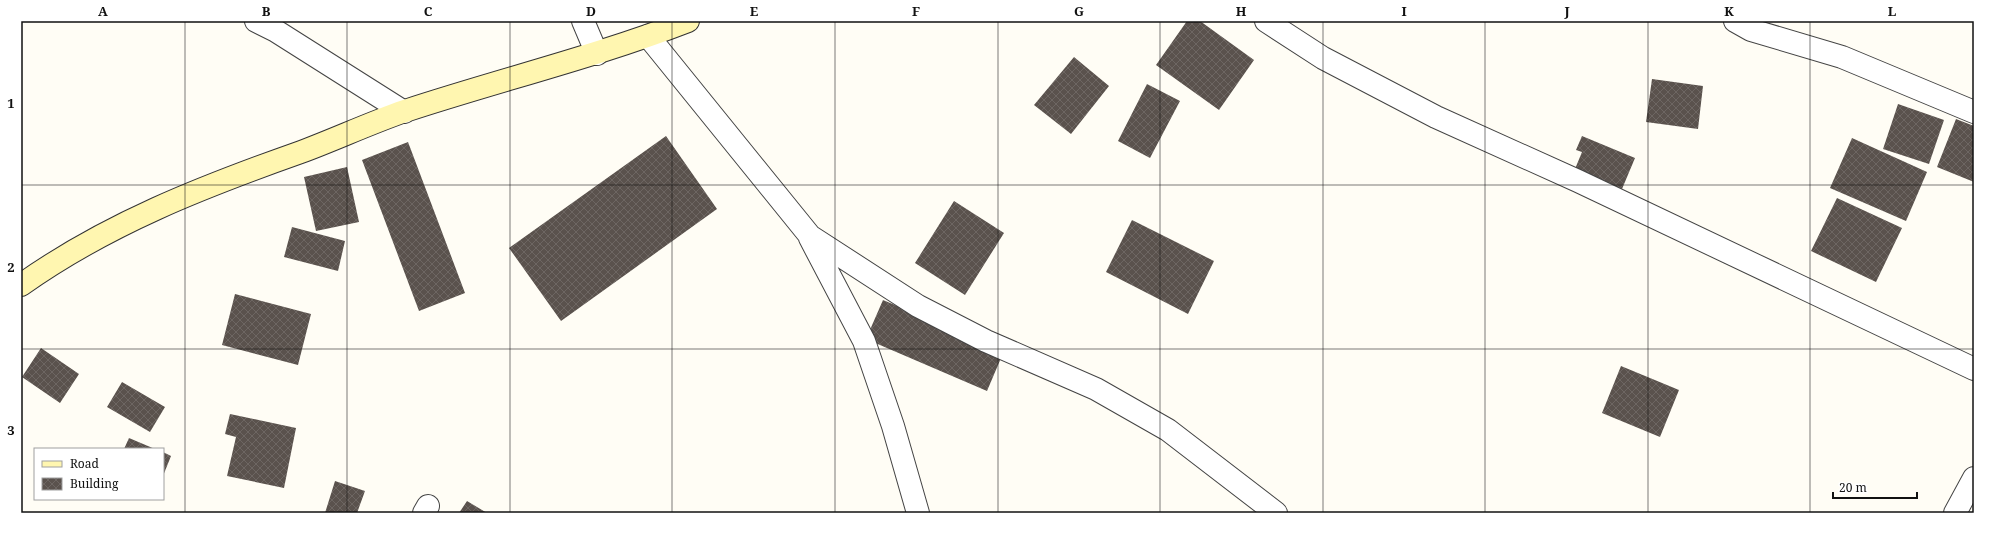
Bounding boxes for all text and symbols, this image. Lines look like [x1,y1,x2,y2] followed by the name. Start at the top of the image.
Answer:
[98,2,108,20] text: A
[262,2,271,20] text: B
[424,2,433,20] text: C
[586,2,596,20] text: D
[750,2,759,20] text: E
[912,2,920,20] text: F
[1074,2,1084,20] text: G
[1236,2,1247,20] text: H
[1401,2,1407,20] text: I
[1563,2,1570,20] text: J
[1724,2,1734,20] text: K
[1888,2,1897,20] text: L
[7,94,15,112] text: 1
[7,258,15,276] text: 2
[7,421,15,439] text: 3
[34,448,164,500] legend
[70,455,100,472] text: Road
[1833,474,1917,500] scale bar
[70,475,119,492] text: Building
[1839,479,1867,496] text: 20 m

